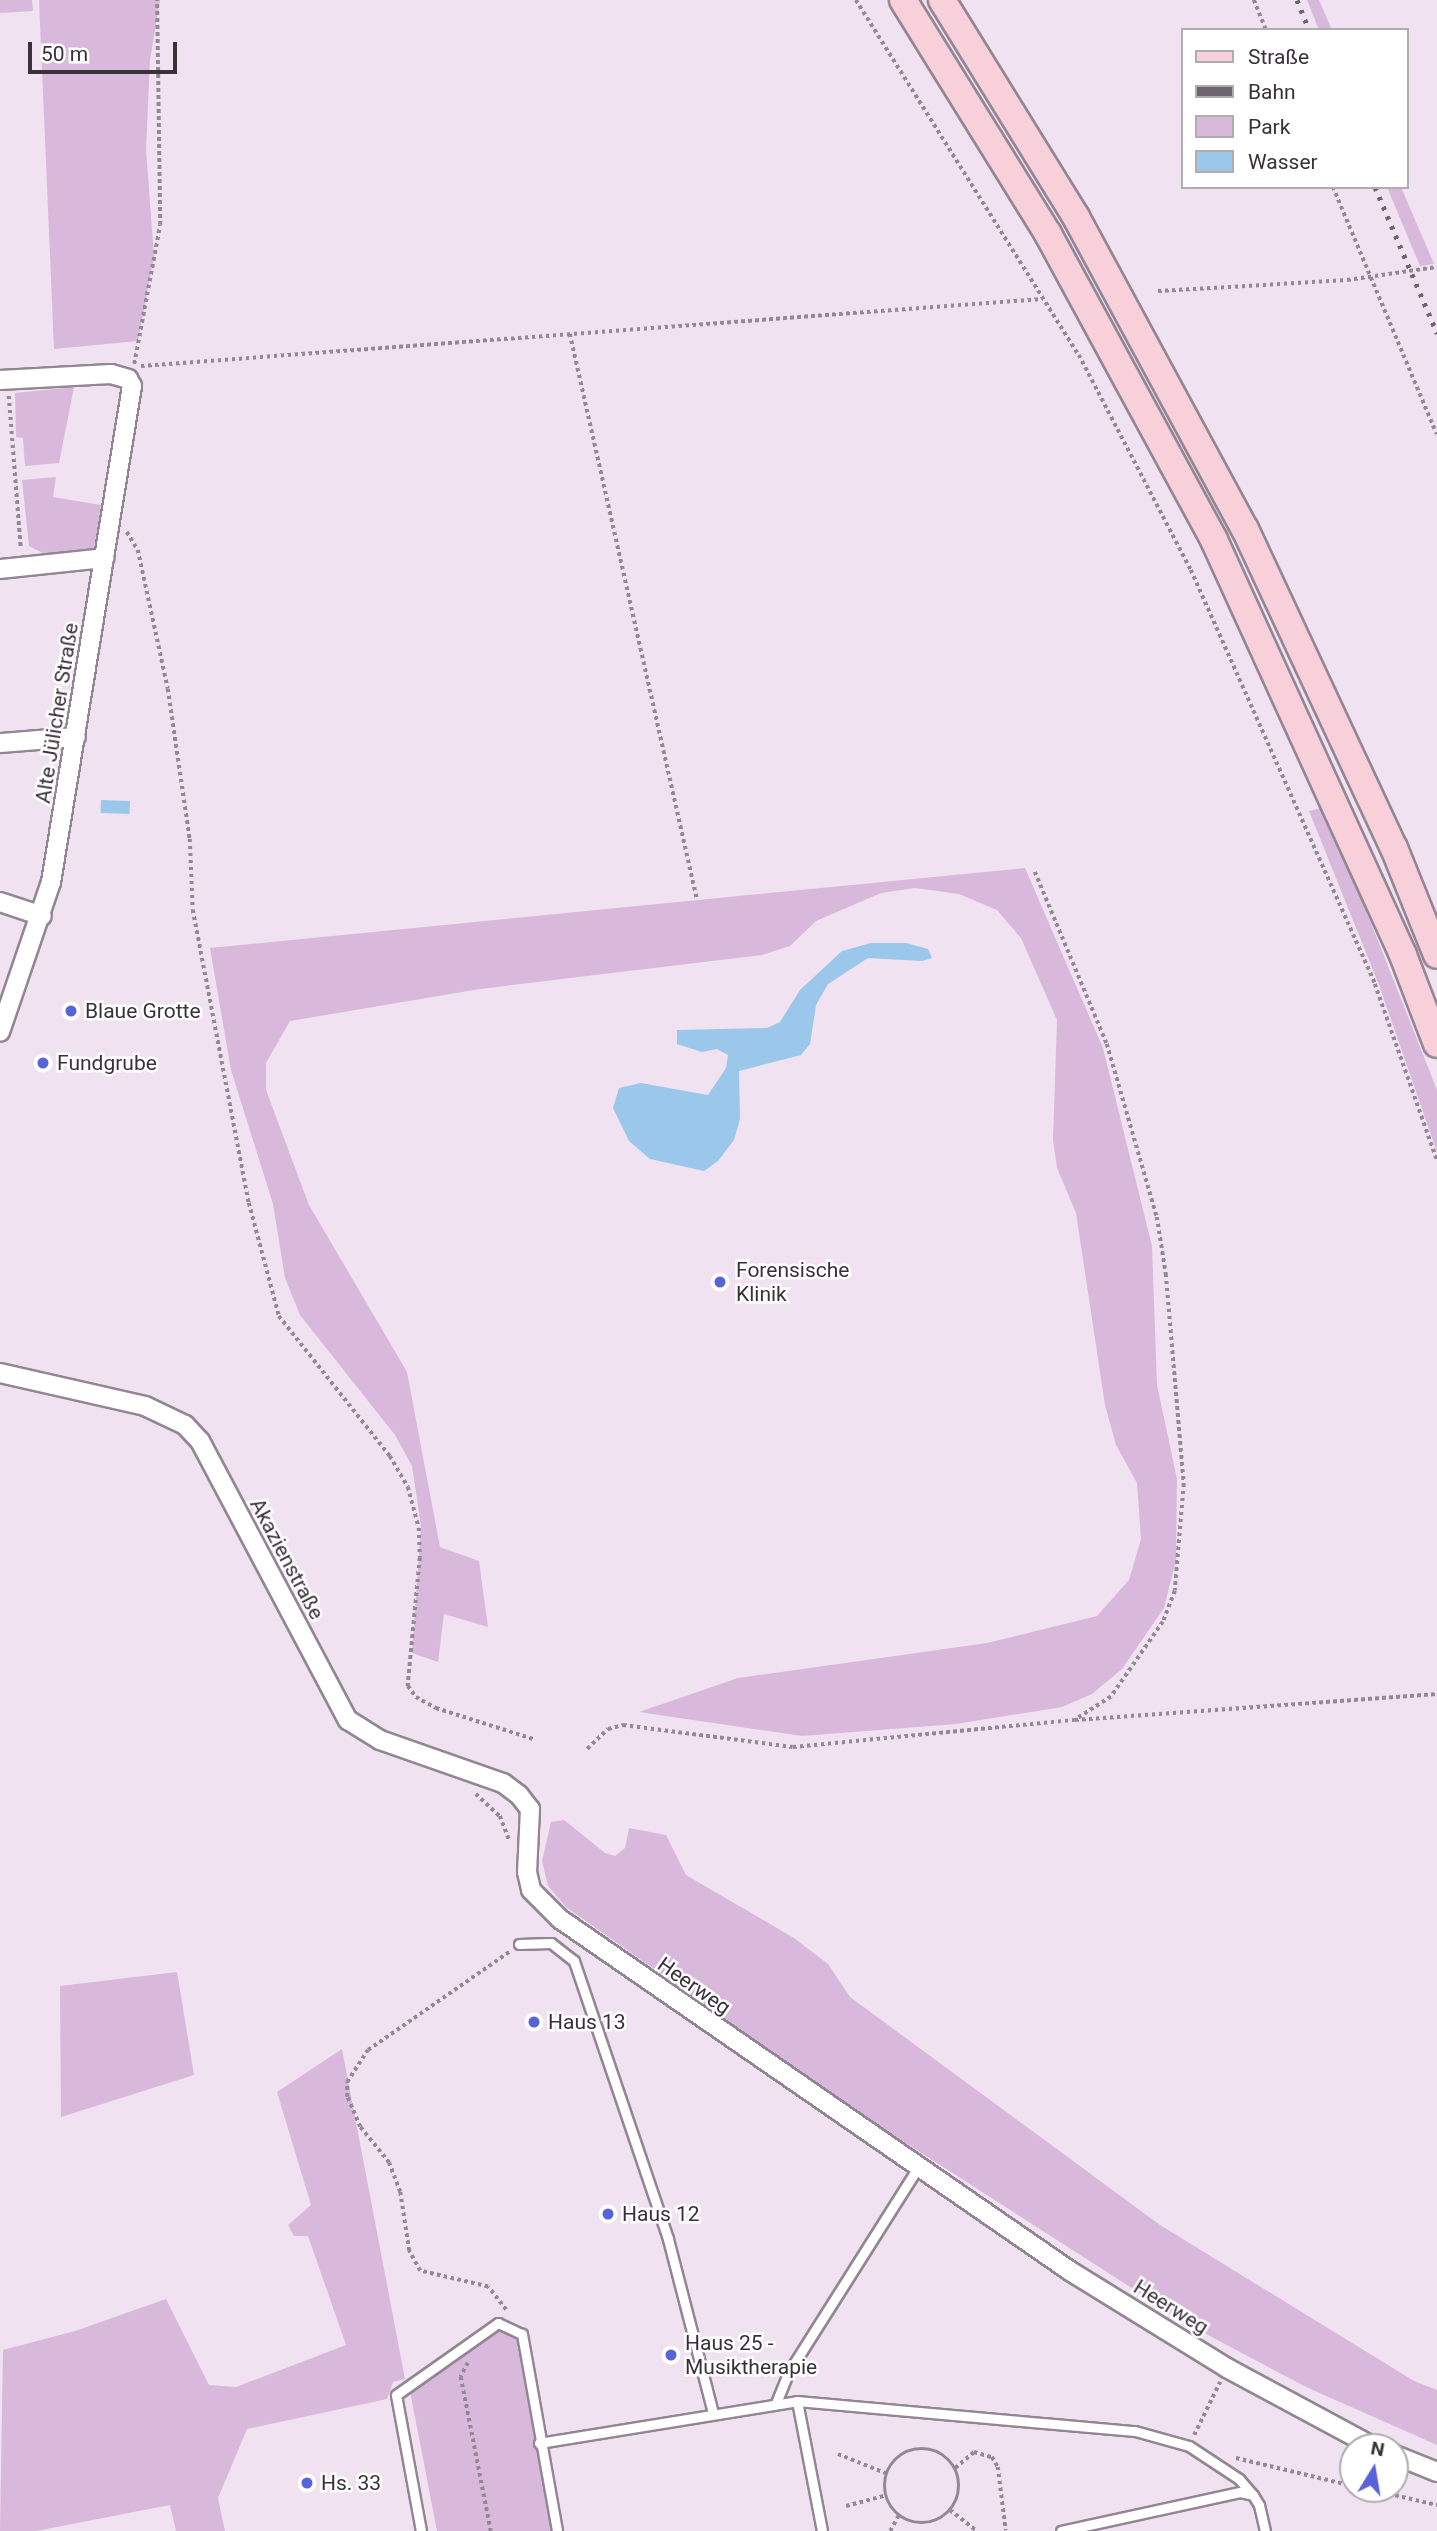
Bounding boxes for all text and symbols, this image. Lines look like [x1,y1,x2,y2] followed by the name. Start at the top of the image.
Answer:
[32,28,180,72] scale bar
[1182,28,1409,189] legend
[41,42,88,66] text: 50 m
[1248,45,1309,69] text: Straße
[1248,80,1296,104] text: Bahn
[1248,115,1290,139] text: Park
[1248,150,1318,174] text: Wasser
[30,621,84,805] street label: Alte Jülicher Straße
[85,998,201,1024] place label: Blaue Grotte
[63,1003,79,1019] marker: Blaue Grotte
[57,1050,157,1076] place label: Fundgrube
[35,1055,51,1071] marker: Fundgrube
[736,1257,850,1307] place label: Forensische Klinik
[710,1272,730,1292] marker: Forensische Klinik
[245,1494,329,1624] street label: Akazienstraße
[653,1952,735,2020] street label: Heerweg
[548,2009,626,2035] place label: Haus 13
[526,2014,542,2030] marker: Haus 13
[622,2201,700,2227] place label: Haus 12
[600,2206,616,2222] marker: Haus 12
[1129,2274,1213,2340] street label: Heerweg
[685,2330,817,2380] place label: Haus 25 - Musiktherapie
[663,2347,679,2363] marker: Haus 25 - Musiktherapie
[1339,2433,1409,2503] north arrow
[1369,2436,1386,2461] text: N
[321,2470,381,2496] place label: Hs. 33
[299,2475,315,2491] marker: Hs. 33

